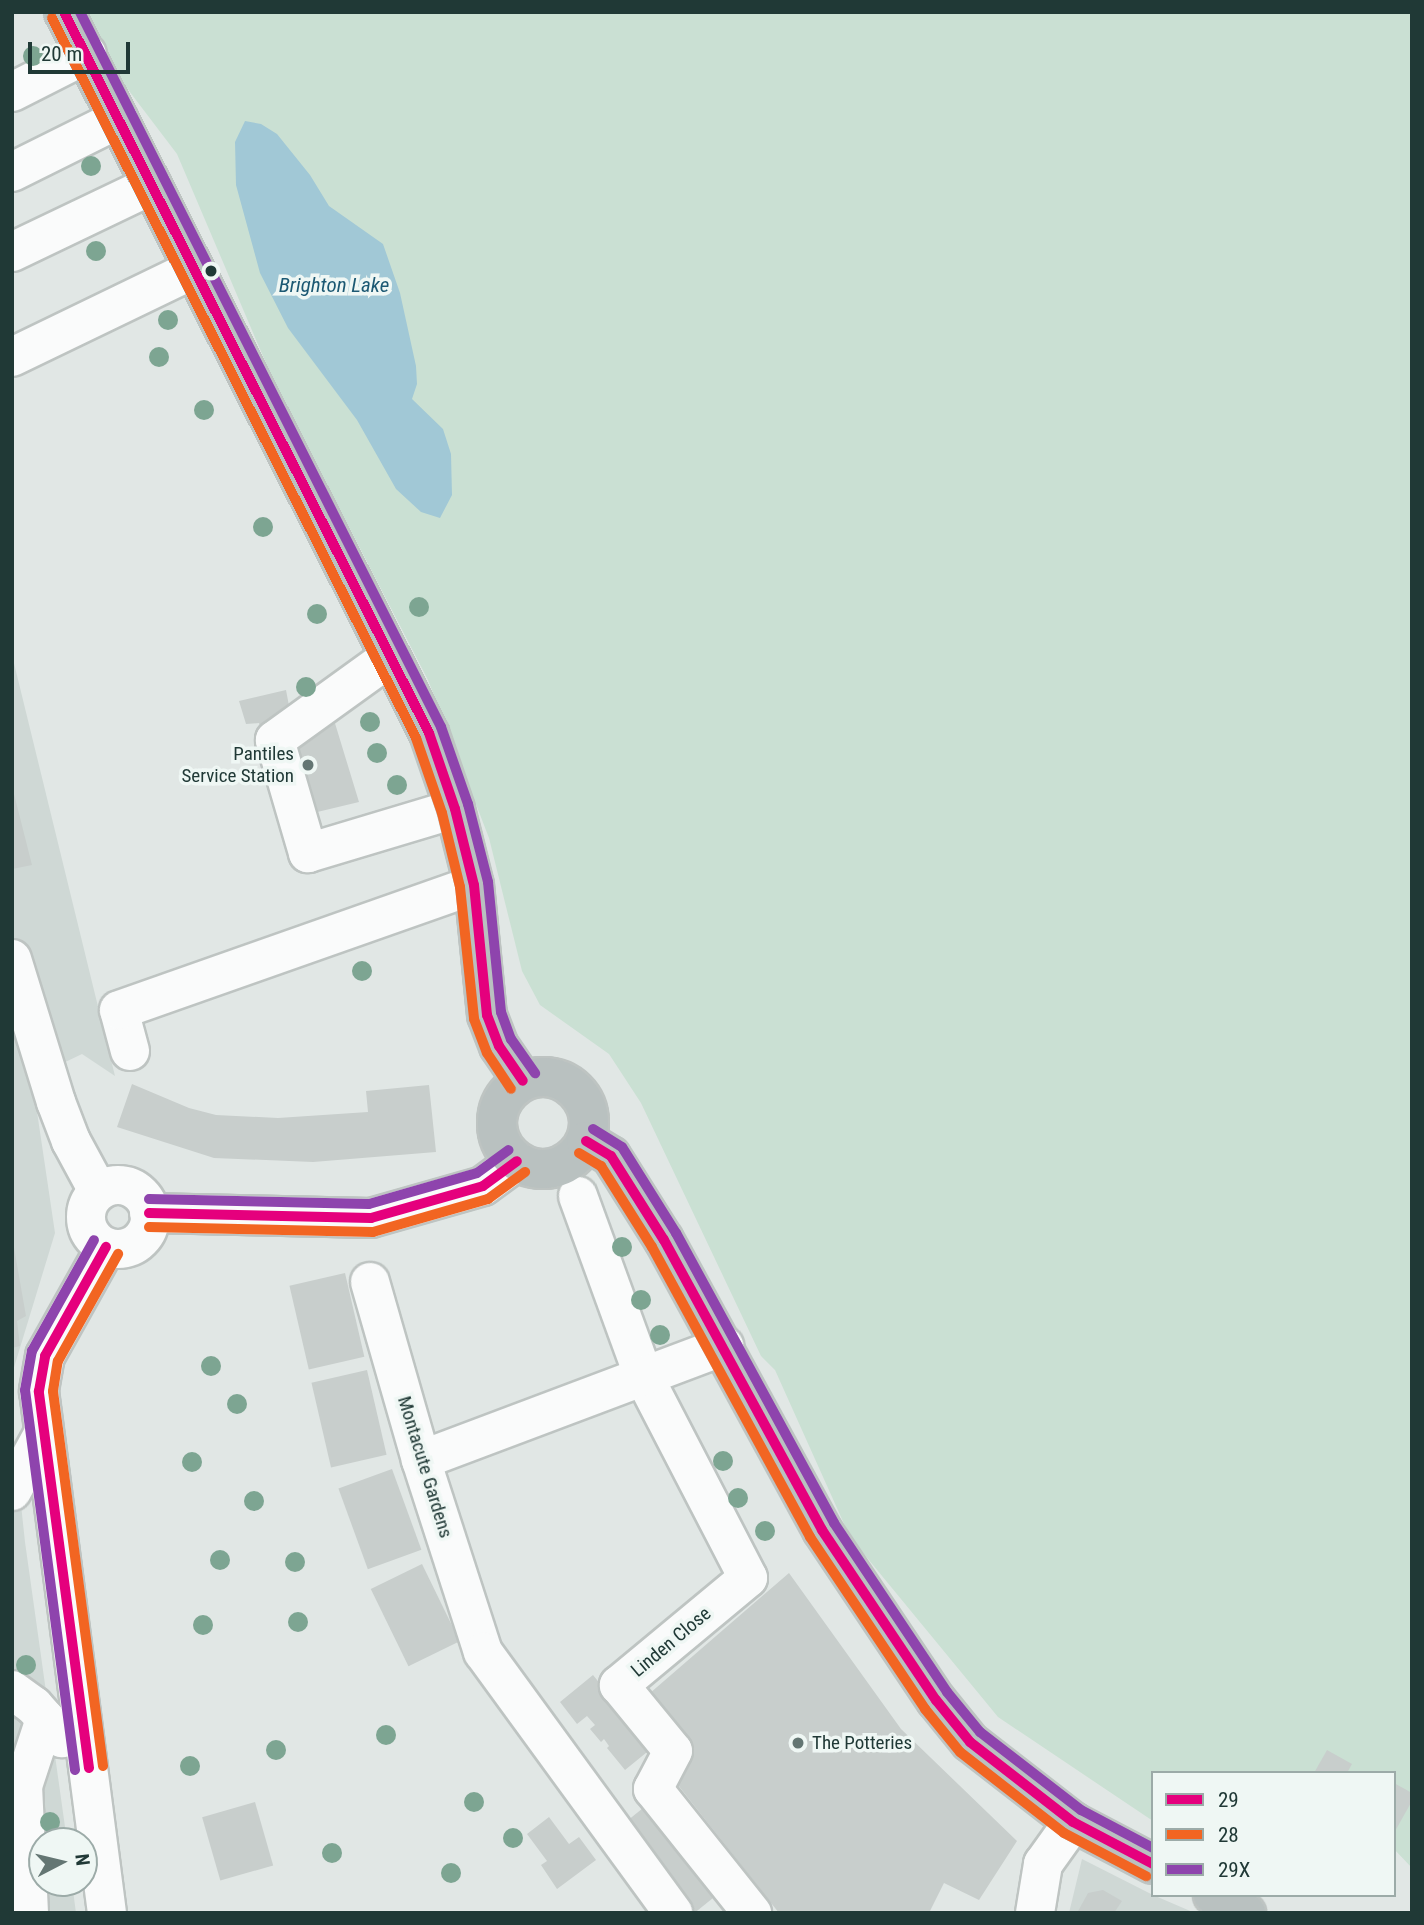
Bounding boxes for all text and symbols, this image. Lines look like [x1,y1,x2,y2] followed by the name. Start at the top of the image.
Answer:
[32,28,133,72] scale bar
[41,42,82,66] text: 20 m
[204,264,218,278] unlabelled marker
[279,272,389,298] water label: Brighton Lake
[181,743,294,787] place label: Pantiles Service Station
[300,757,316,773] marker: Pantiles Service Station
[393,1393,457,1541] street label: Montacute Gardens
[627,1602,715,1682] street label: Linden Close
[812,1732,912,1754] place label: The Potteries
[790,1735,806,1751] marker: The Potteries
[1151,1771,1396,1897] legend
[1218,1788,1239,1812] text: 29
[1218,1823,1239,1847] text: 28
[28,1827,98,1897] north arrow
[70,1852,94,1867] text: N
[1218,1858,1250,1882] text: 29X

